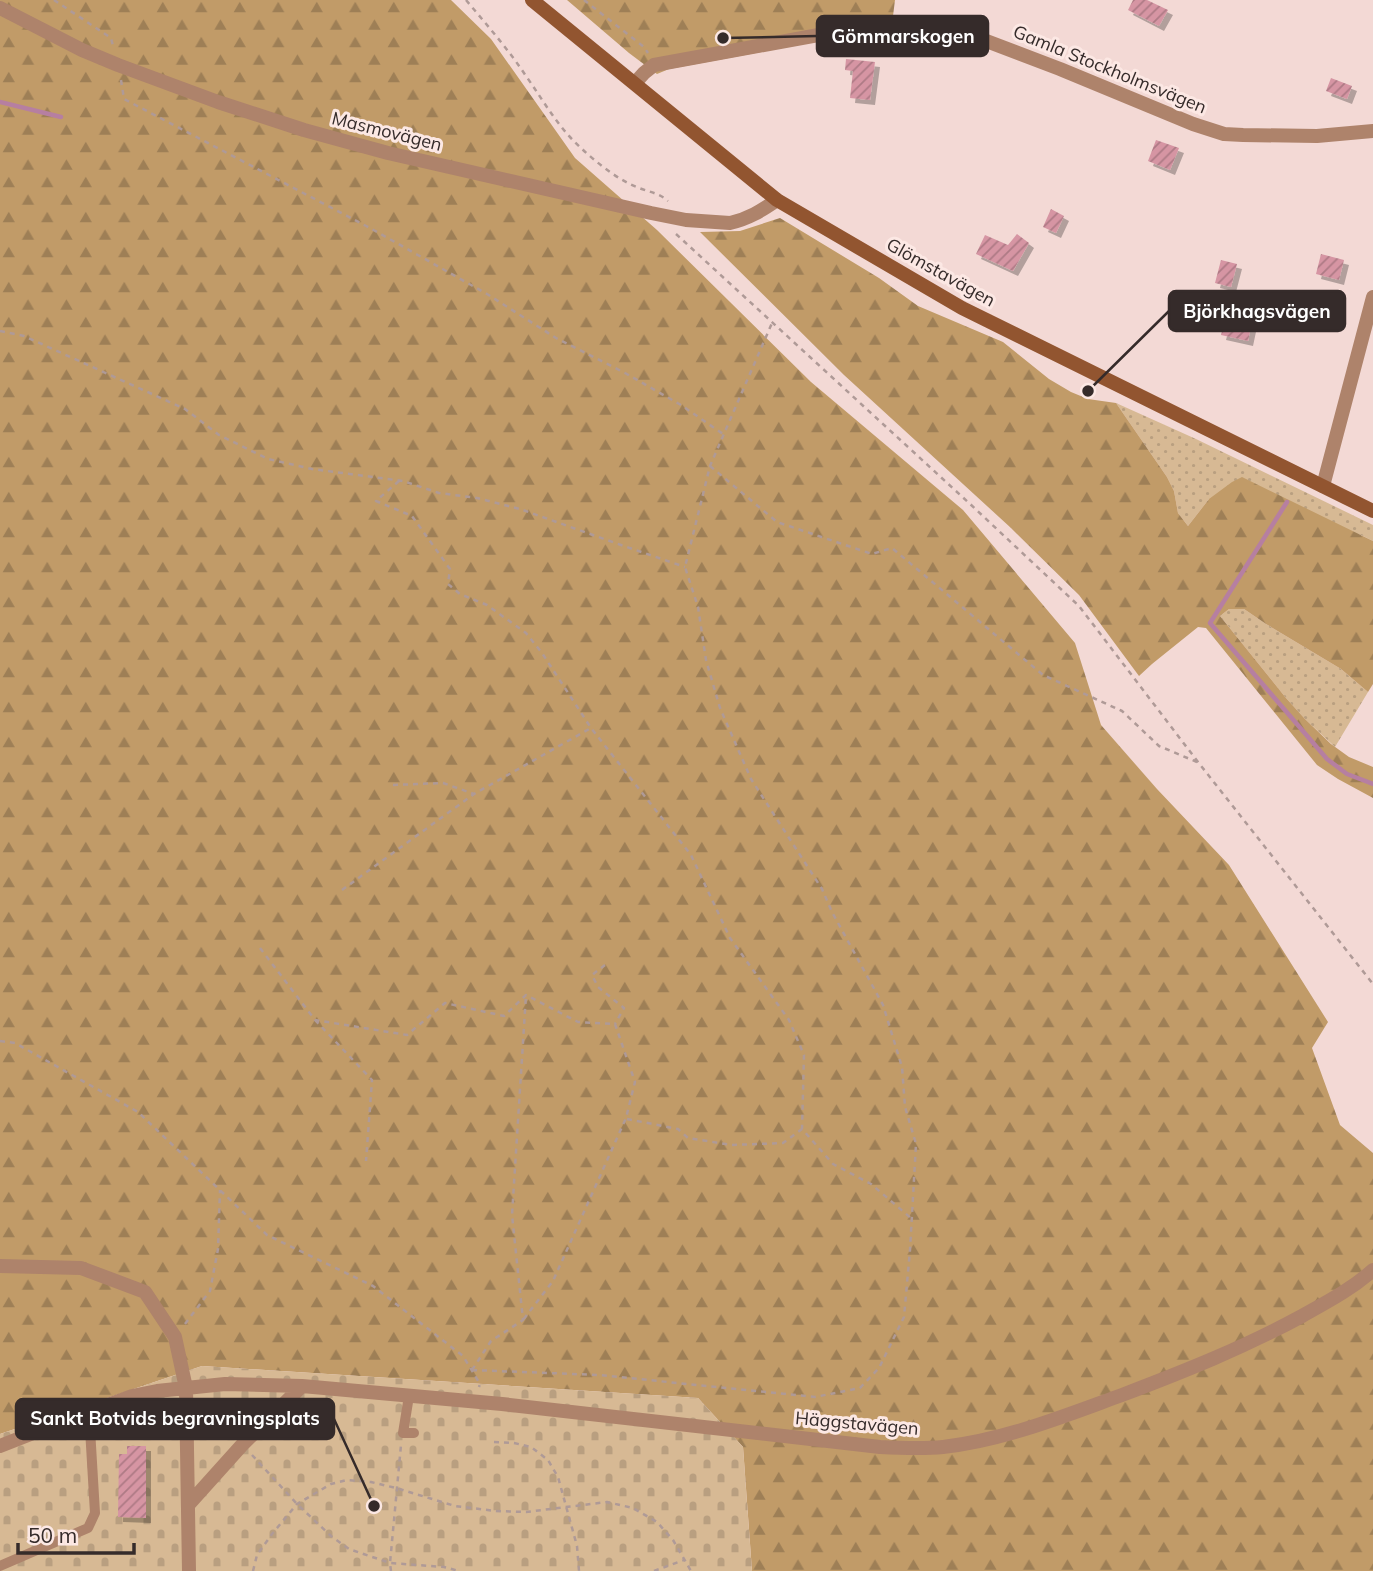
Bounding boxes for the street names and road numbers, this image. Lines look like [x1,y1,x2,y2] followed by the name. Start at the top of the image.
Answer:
[1010,20,1210,118] street label: Gamla Stockholmsvägen
[330,106,444,156] street label: Masmovägen
[883,233,999,311] street label: Glömstavägen
[794,1406,920,1440] street label: Häggstavägen

